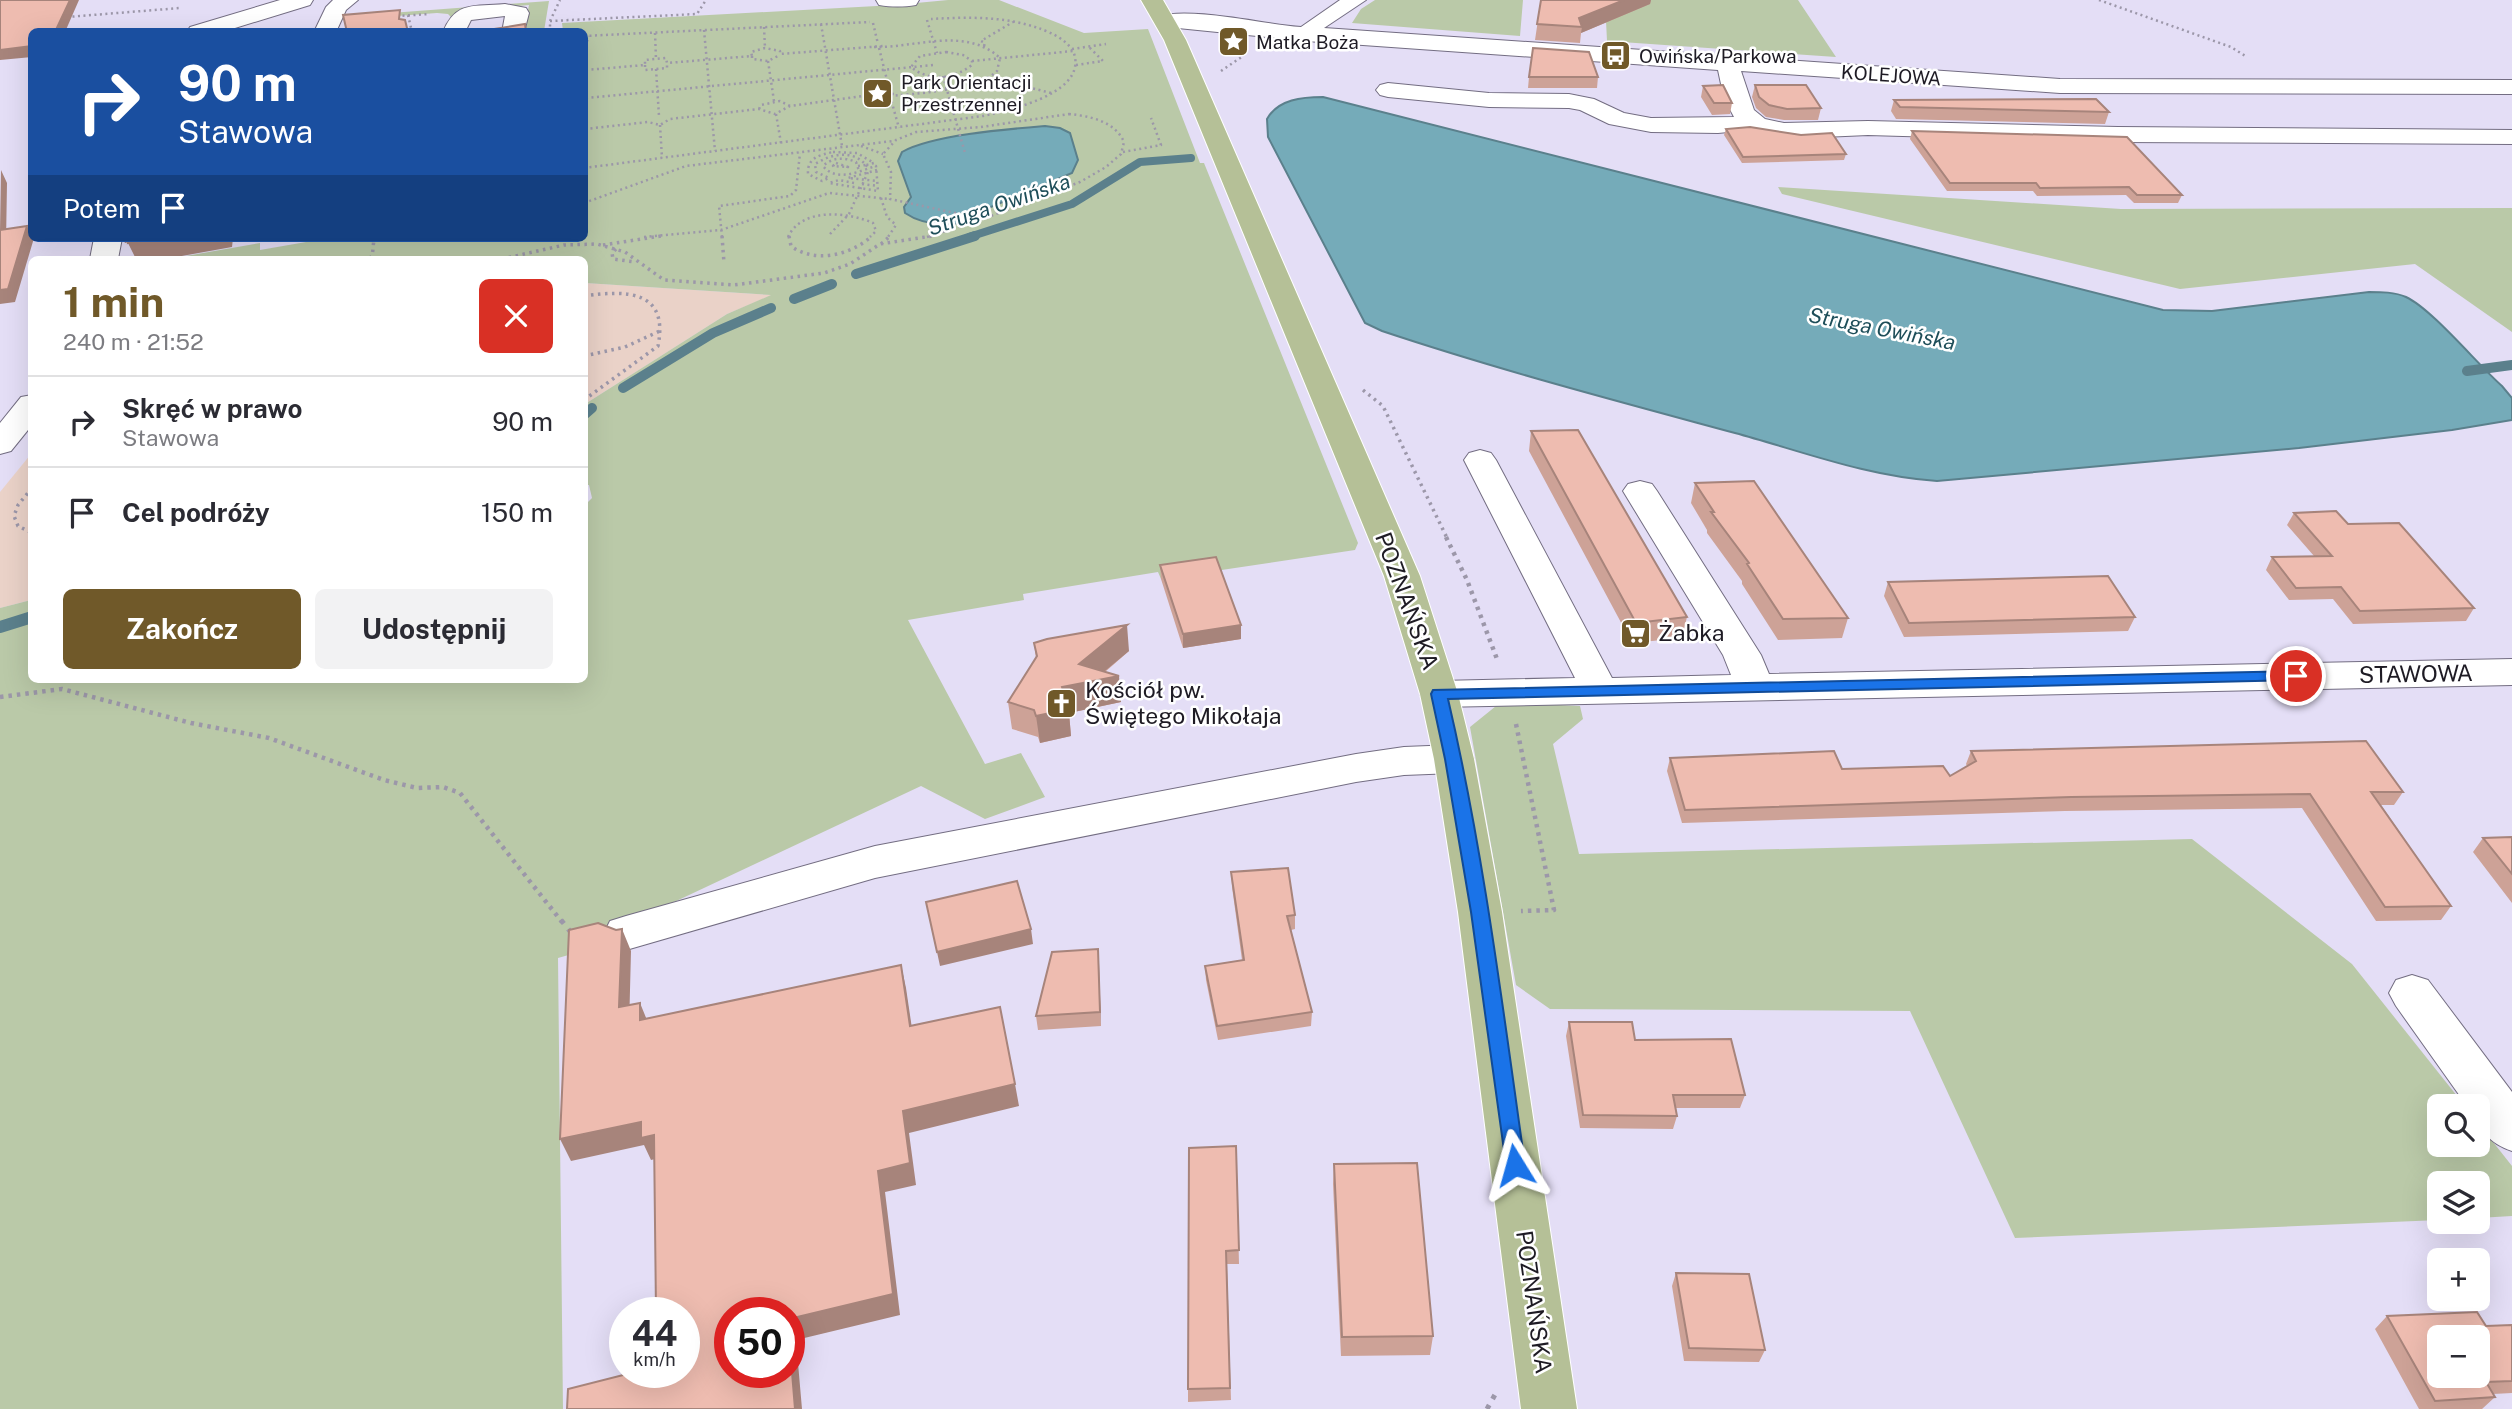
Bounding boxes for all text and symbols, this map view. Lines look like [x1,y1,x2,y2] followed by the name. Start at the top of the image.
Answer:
[1216,25,1250,59] place icon: Matka Boża
[1256,31,1359,53] place label: Matka Boża
[1599,39,1633,73] bus stop icon: Owińska/Parkowa
[1639,45,1796,67] place label: Owińska/Parkowa
[178,54,297,112] text: 90 m
[63,56,154,147] icon: right
[1840,61,1942,89] street label: KOLEJOWA
[901,71,1031,115] place label: Park Orientacji Przestrzennej
[861,76,895,110] place icon: Park Orientacji Przestrzennej
[178,113,313,150] text: Stawowa
[924,168,1073,241] water label: Struga Owińska
[154,189,192,227] icon: arrive
[63,193,140,224] text: Potem
[63,277,164,326] text: 1 min
[479,279,553,353] button: close
[1807,302,1958,355] water label: Struga Owińska
[63,328,204,355] text: 240 m · 21:52
[122,393,302,424] text: Skręć w prawo
[63,403,101,441] icon: right
[492,406,553,437] text: 90 m
[122,424,219,451] text: Stawowa
[63,494,101,532] icon: arrive
[122,497,270,528] text: Cel podróży
[481,497,553,528] text: 150 m
[1370,528,1445,673] street label: POZNAŃSKA
[63,589,301,669] button: Zakończ
[315,589,553,669] button: Udostępnij
[1618,616,1652,650] supermarket icon: Żabka
[1658,619,1725,646] place label: Żabka
[2266,646,2326,706] pin
[2277,657,2315,695] icon: arrive
[2359,659,2473,688] street label: STAWOWA
[1085,676,1282,729] place label: Kościół pw. Świętego Mikołaja
[1045,686,1079,720] church icon: Kościół pw. Świętego Mikołaja
[2427,1094,2490,1388] map controls
[2427,1094,2490,1157] button: search
[1478,1128,1552,1202] position arrow
[2427,1171,2490,1234] button: layers
[1511,1229,1558,1375] street label: POZNAŃSKA
[2427,1248,2490,1311] button: +
[714,1297,805,1388] speed limit sign: 50
[632,1313,677,1354] text: 44
[2427,1325,2490,1388] button: −
[633,1349,676,1370] text: km/h

